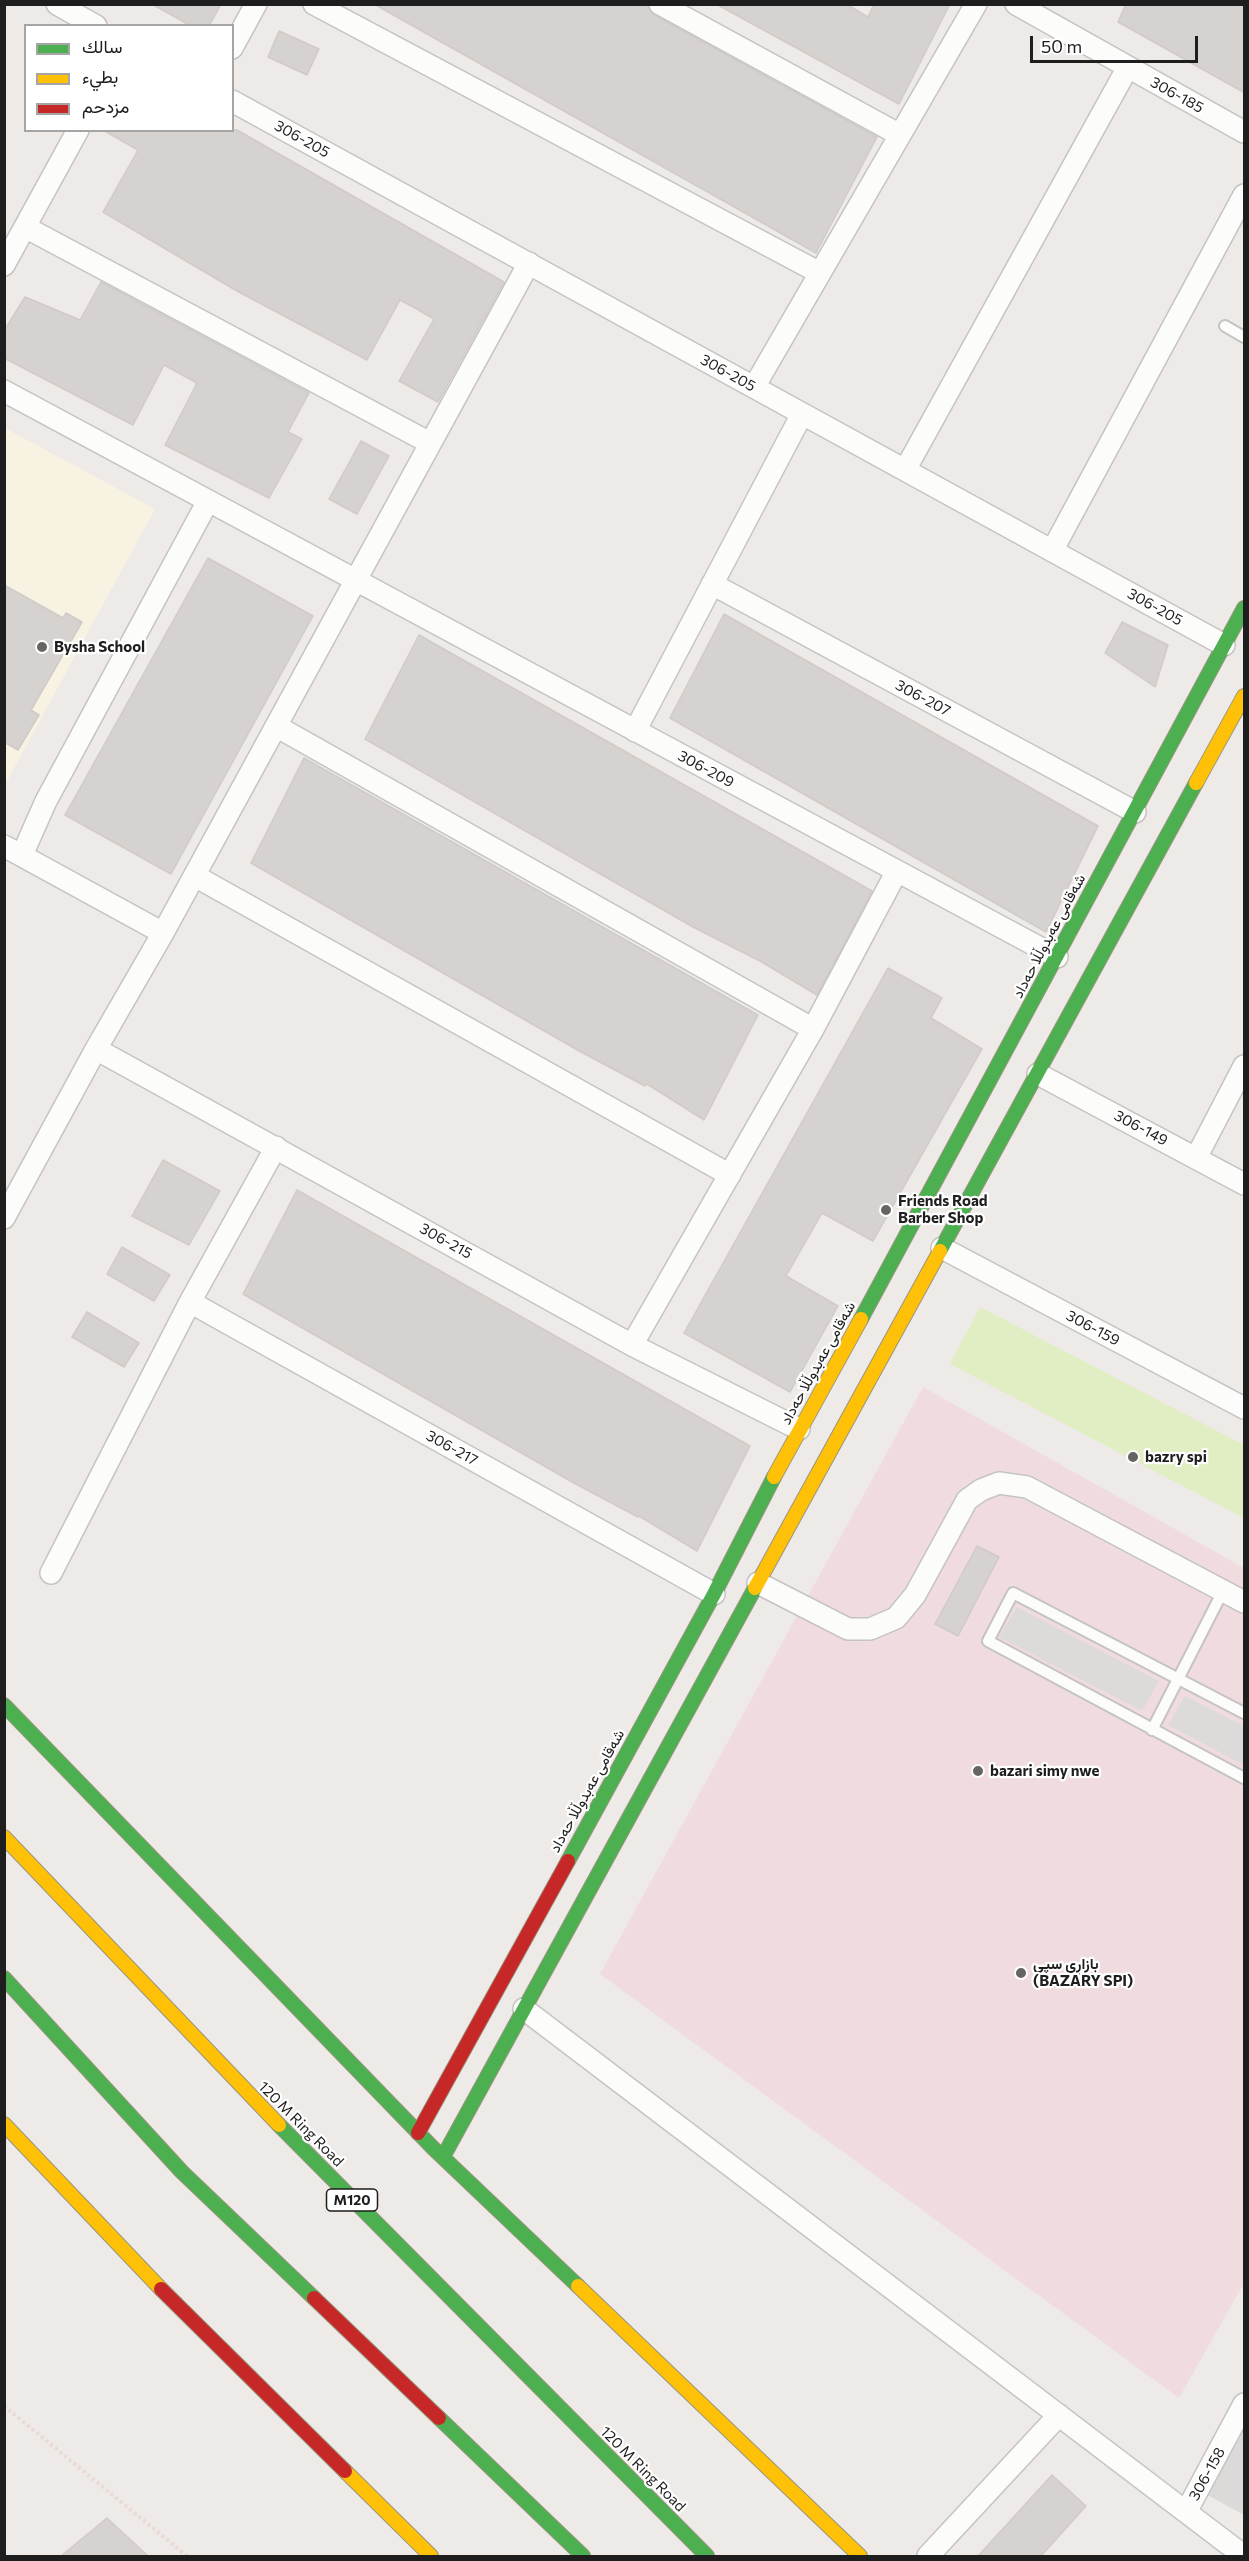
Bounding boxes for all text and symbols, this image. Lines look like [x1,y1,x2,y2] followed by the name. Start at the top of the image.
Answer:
[24,24,234,132] legend
[1033,24,1201,62] scale bar
[82,35,122,57] text: سالك
[1041,35,1082,57] text: 50 m
[82,65,118,87] text: بطيء
[1147,73,1207,117] street label: 306-185
[82,95,129,117] text: مزدحم
[271,116,333,162] street label: 306-205
[697,350,759,396] street label: 306-205
[1124,584,1186,630] street label: 306-205
[54,638,145,656] place label: Bysha School
[35,640,49,654] marker: Bysha School
[892,676,954,720] street label: 306-207
[675,747,737,791] street label: 306-209
[1009,871,1089,1001] street label: شەقامی عەبدوڵڵا حەداد
[1111,1106,1171,1150] street label: 306-149
[898,1192,988,1227] place label: Friends Road Barber Shop
[879,1203,893,1217] marker: Friends Road Barber Shop
[417,1219,475,1263] street label: 306-215
[777,1298,859,1428] street label: شەقامی عەبدوڵڵا حەداد
[1063,1306,1123,1350] street label: 306-159
[423,1426,481,1470] street label: 306-217
[1145,1448,1207,1466] place label: bazry spi
[1126,1450,1140,1464] marker: bazry spi
[546,1726,628,1856] street label: شەقامی عەبدوڵڵا حەداد
[990,1762,1099,1780] place label: bazari simy nwe
[971,1764,985,1778] marker: bazari simy nwe
[1033,1955,1133,1990] place label: بازاڕی سپی (BAZARY SPI)
[1014,1966,1028,1980] marker: بازاڕی سپی (BAZARY SPI)
[255,2078,347,2170] street label: 120 M Ring Road
[326,2189,378,2211] road number: M120
[597,2423,689,2515] street label: 120 M Ring Road
[1185,2444,1229,2504] street label: 306-158

